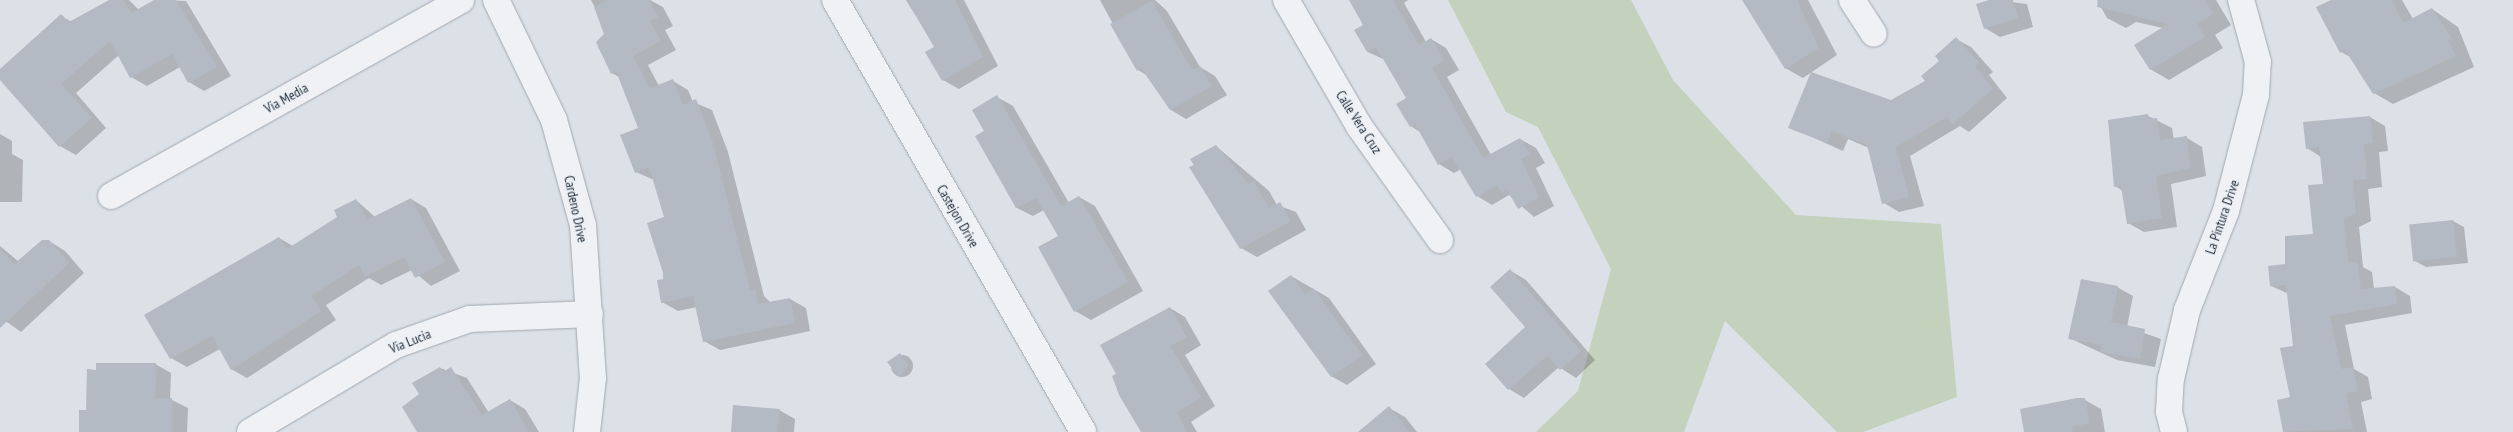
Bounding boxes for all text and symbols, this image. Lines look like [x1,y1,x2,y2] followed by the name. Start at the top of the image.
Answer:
[261,79,311,117] street label: Via Media
[1332,87,1386,157] street label: Calle Vera Cruz
[561,174,591,244] street label: Cardeno Drive
[2201,178,2243,256] street label: La Pintura Drive
[933,182,983,250] street label: Castejon Drive
[387,325,433,357] street label: Via Lucia

